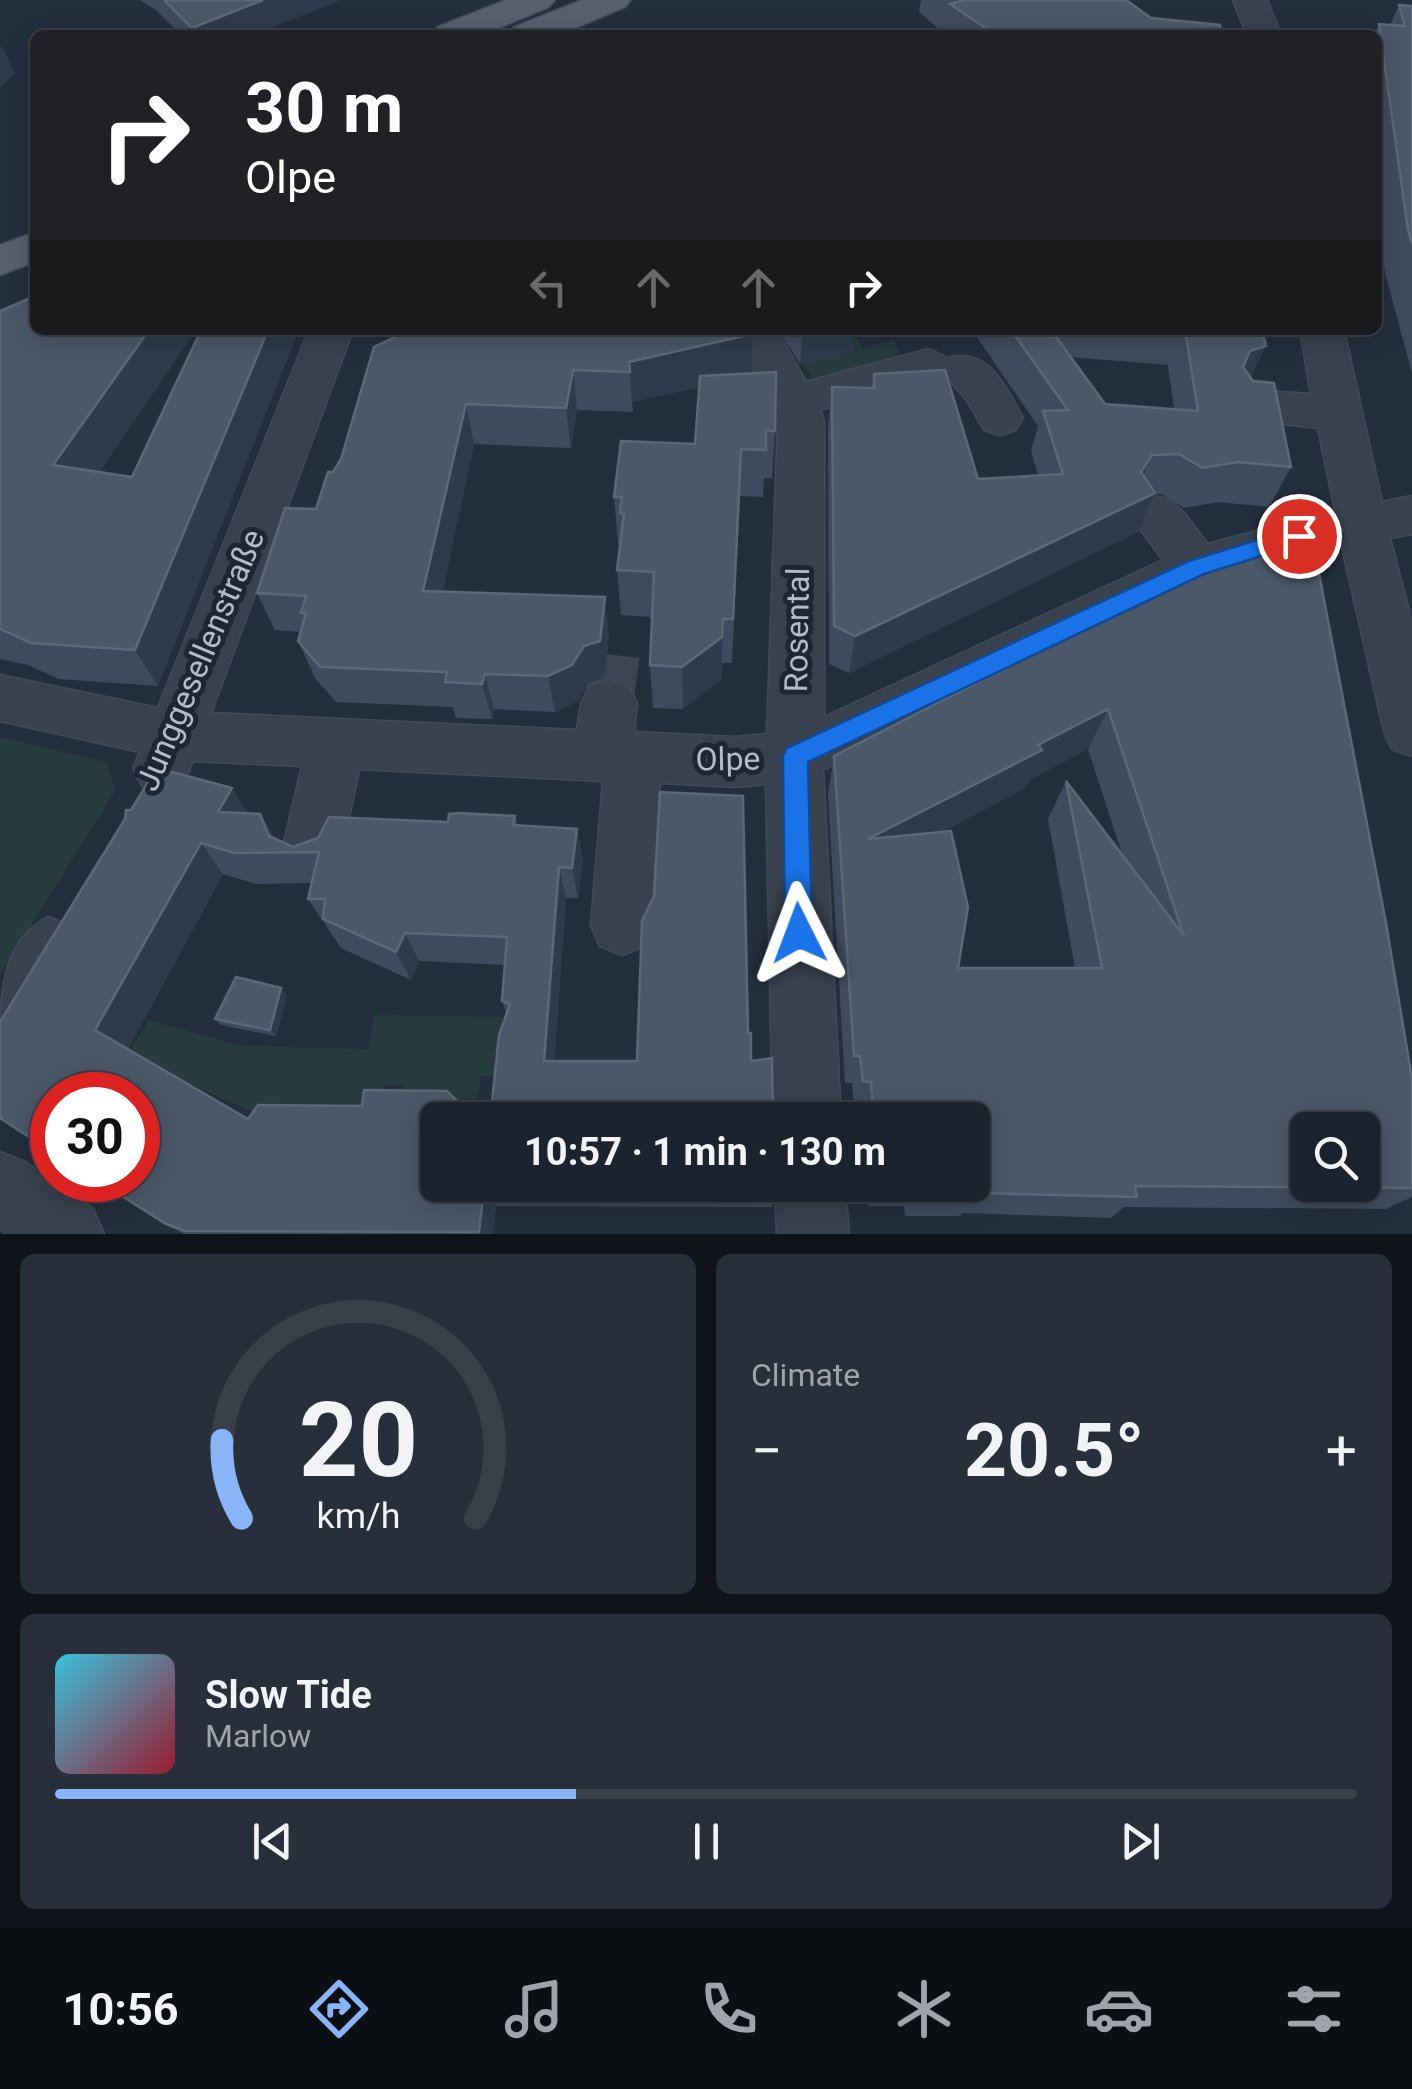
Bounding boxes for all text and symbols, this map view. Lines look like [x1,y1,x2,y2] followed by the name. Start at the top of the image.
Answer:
[245,67,403,149] text: 30 m
[80,70,210,200] icon: right
[245,151,336,204] text: Olpe
[521,260,576,315] icon: left
[626,260,681,315] icon: ahead
[731,260,786,315] icon: ahead
[836,260,891,315] icon: right
[1257,494,1342,579] pin
[1272,509,1327,564] icon: arrive
[128,524,272,796] street label: Junggesellenstraße
[777,567,817,693] street label: Rosental
[695,739,761,779] street label: Olpe
[747,881,851,985] position arrow
[30,1072,160,1202] speed limit sign: 30
[1290,1112,1380,1202] map controls
[1290,1112,1380,1202] button: search
[524,1130,886,1174] text: 10:57 · 1 min · 130 m
[751,1356,860,1394] text: Climate
[298,1380,418,1501] text: 20
[964,1406,1144,1494] text: 20.5°
[751,1419,782,1483] text: −
[1326,1419,1357,1483] text: +
[316,1495,400,1537] text: km/h
[205,1673,372,1717] text: Slow Tide
[205,1717,311,1755] text: Marlow
[245,1814,300,1869] icon: previous
[679,1814,734,1869] icon: pause
[1113,1814,1168,1869] icon: next
[304,1974,374,2044] icon: directions
[499,1974,569,2044] icon: music
[694,1974,764,2044] icon: phone
[889,1974,959,2044] icon: climate
[1084,1974,1154,2044] icon: car
[1279,1974,1349,2044] icon: filters
[63,1983,179,2036] text: 10:56

